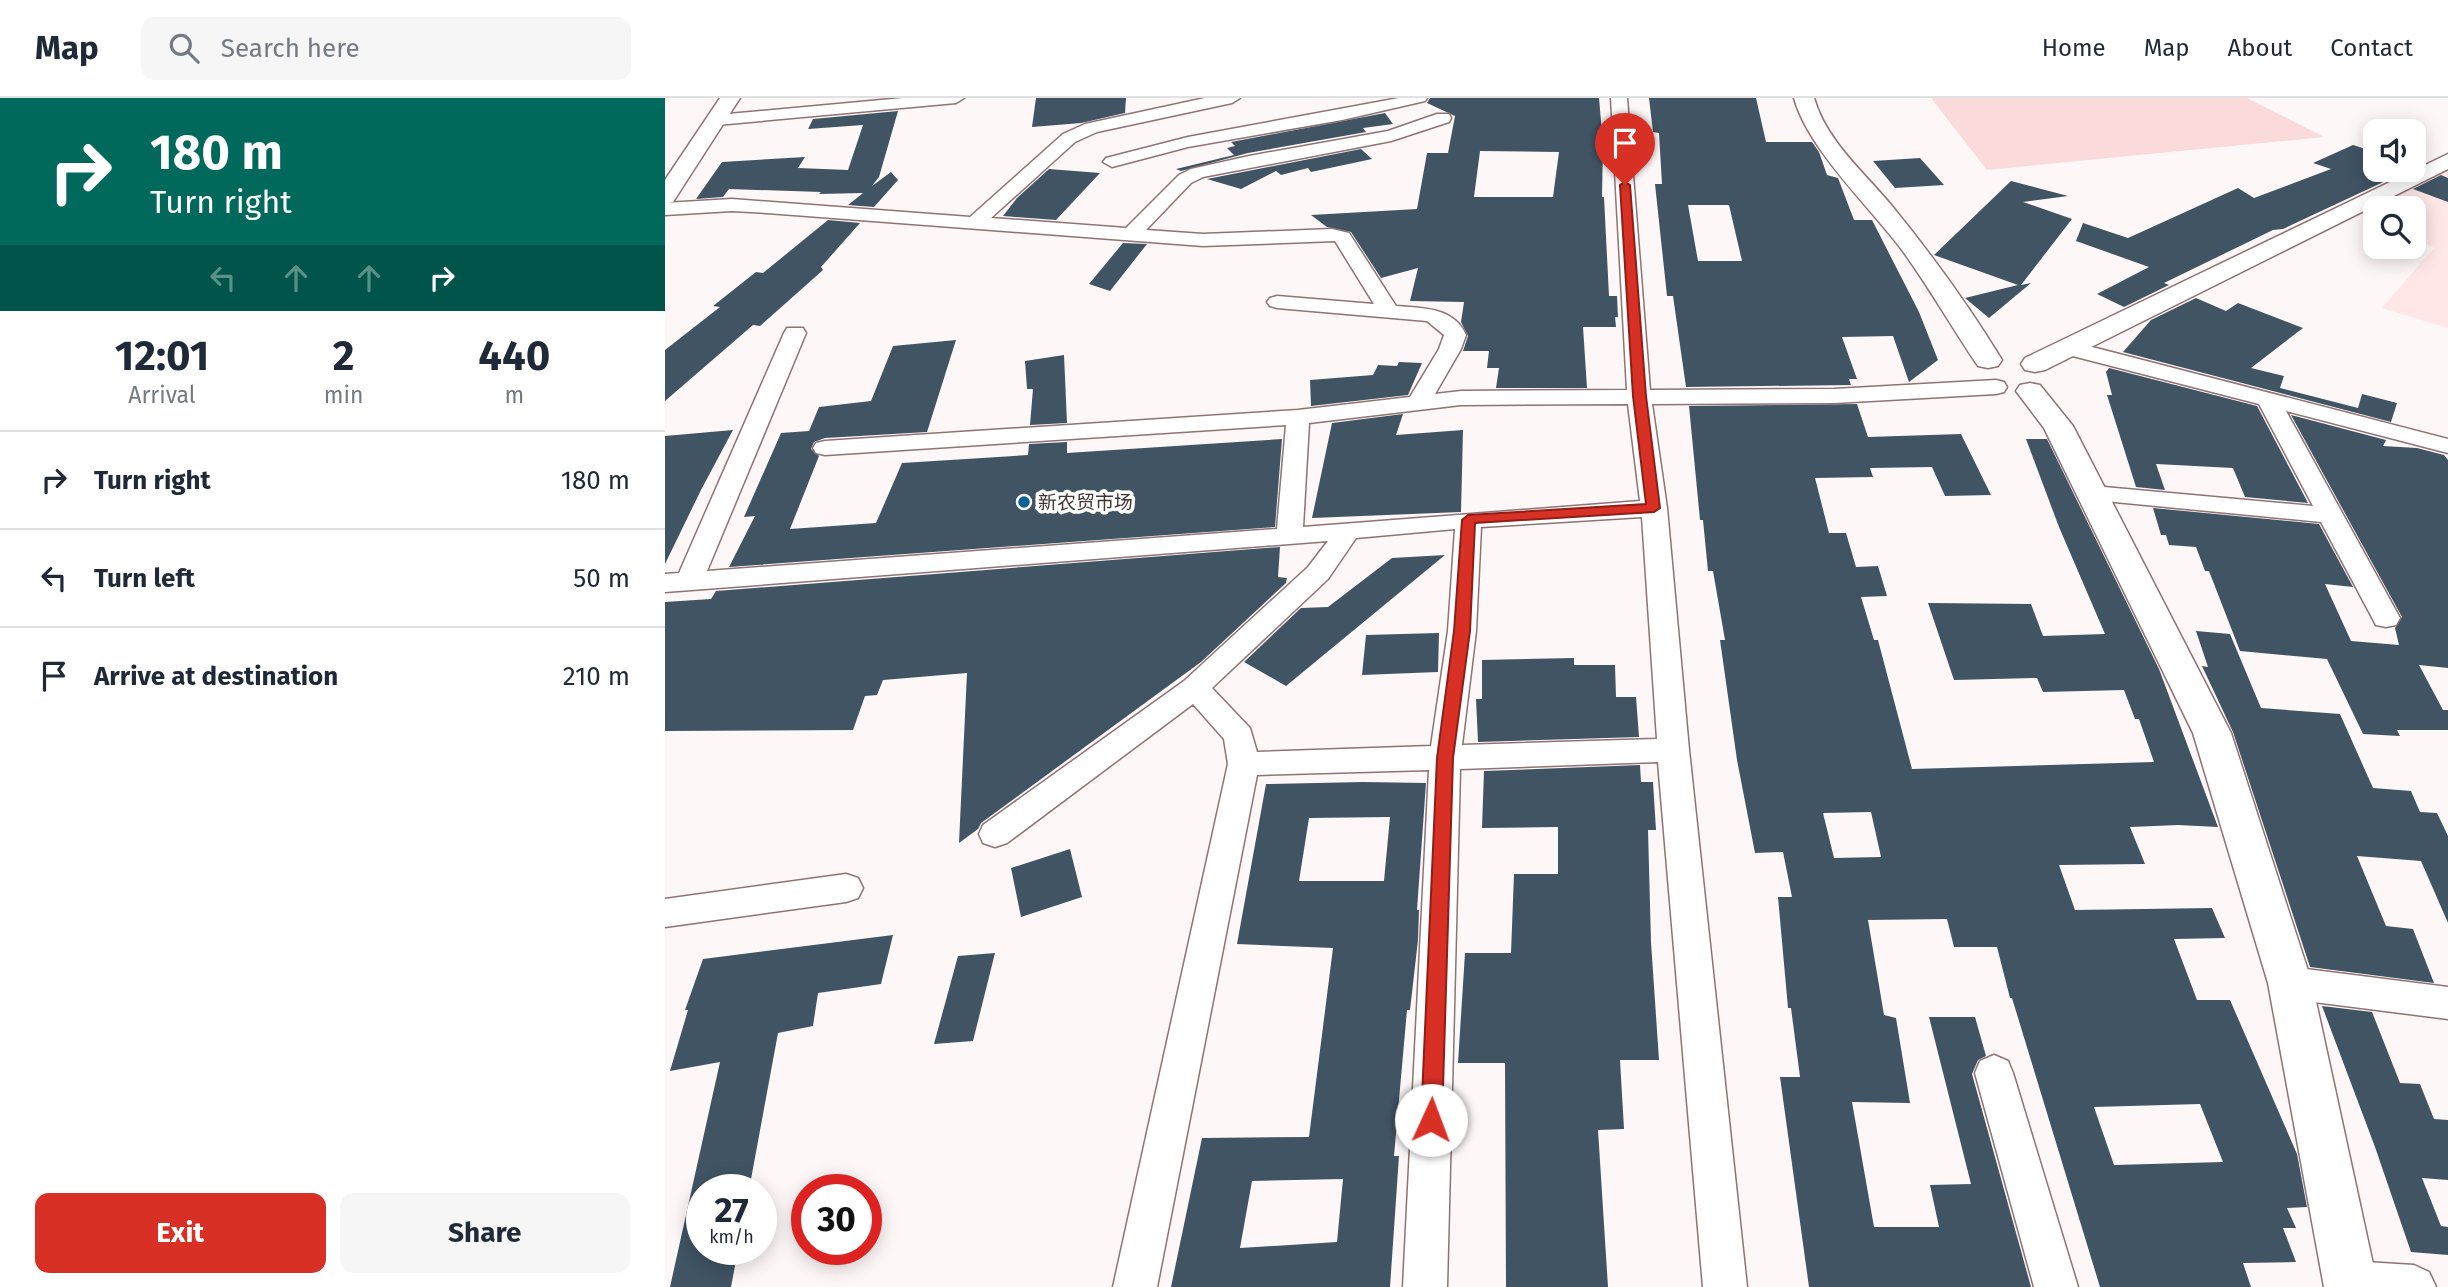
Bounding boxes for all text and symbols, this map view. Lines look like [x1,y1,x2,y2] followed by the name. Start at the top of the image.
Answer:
[141,17,631,80] search box
[35,28,99,68] text: Map
[165,29,203,67] icon: search
[221,33,360,64] text: Search here
[2042,34,2106,62] text: Home
[2144,34,2190,62] text: Map
[2228,34,2292,62] text: About
[2330,34,2413,62] text: Contact
[1595,113,1655,185] pin
[2363,119,2426,259] map controls
[2363,119,2426,182] button: sound
[150,123,283,182] text: 180 m
[1606,124,1644,162] icon: arrive
[35,126,126,217] icon: right
[150,183,292,221] text: Turn right
[2363,196,2426,259] button: search
[204,259,242,297] icon: left
[277,259,315,297] icon: ahead
[350,259,388,297] icon: ahead
[423,259,461,297] icon: right
[115,331,209,381] text: 12:01
[333,331,355,381] text: 2
[478,331,550,381] text: 440
[128,381,196,409] text: Arrival
[324,381,364,409] text: min
[504,381,524,409] text: m
[35,461,73,499] icon: right
[94,465,211,496] text: Turn right
[561,465,630,496] text: 180 m
[1038,491,1133,514] place label: 新农贸市场
[1016,494,1032,510] marker: 新农贸市场
[35,559,73,597] icon: left
[94,563,195,594] text: Turn left
[573,563,630,594] text: 50 m
[35,657,73,695] icon: arrive
[94,661,338,692] text: Arrive at destination
[563,661,630,692] text: 210 m
[1394,1083,1468,1157] position arrow
[791,1174,882,1265] speed limit sign: 30
[714,1189,749,1231] text: 27
[35,1193,326,1273] button: Exit
[340,1193,630,1273] button: Share
[709,1226,754,1248] text: km/h

